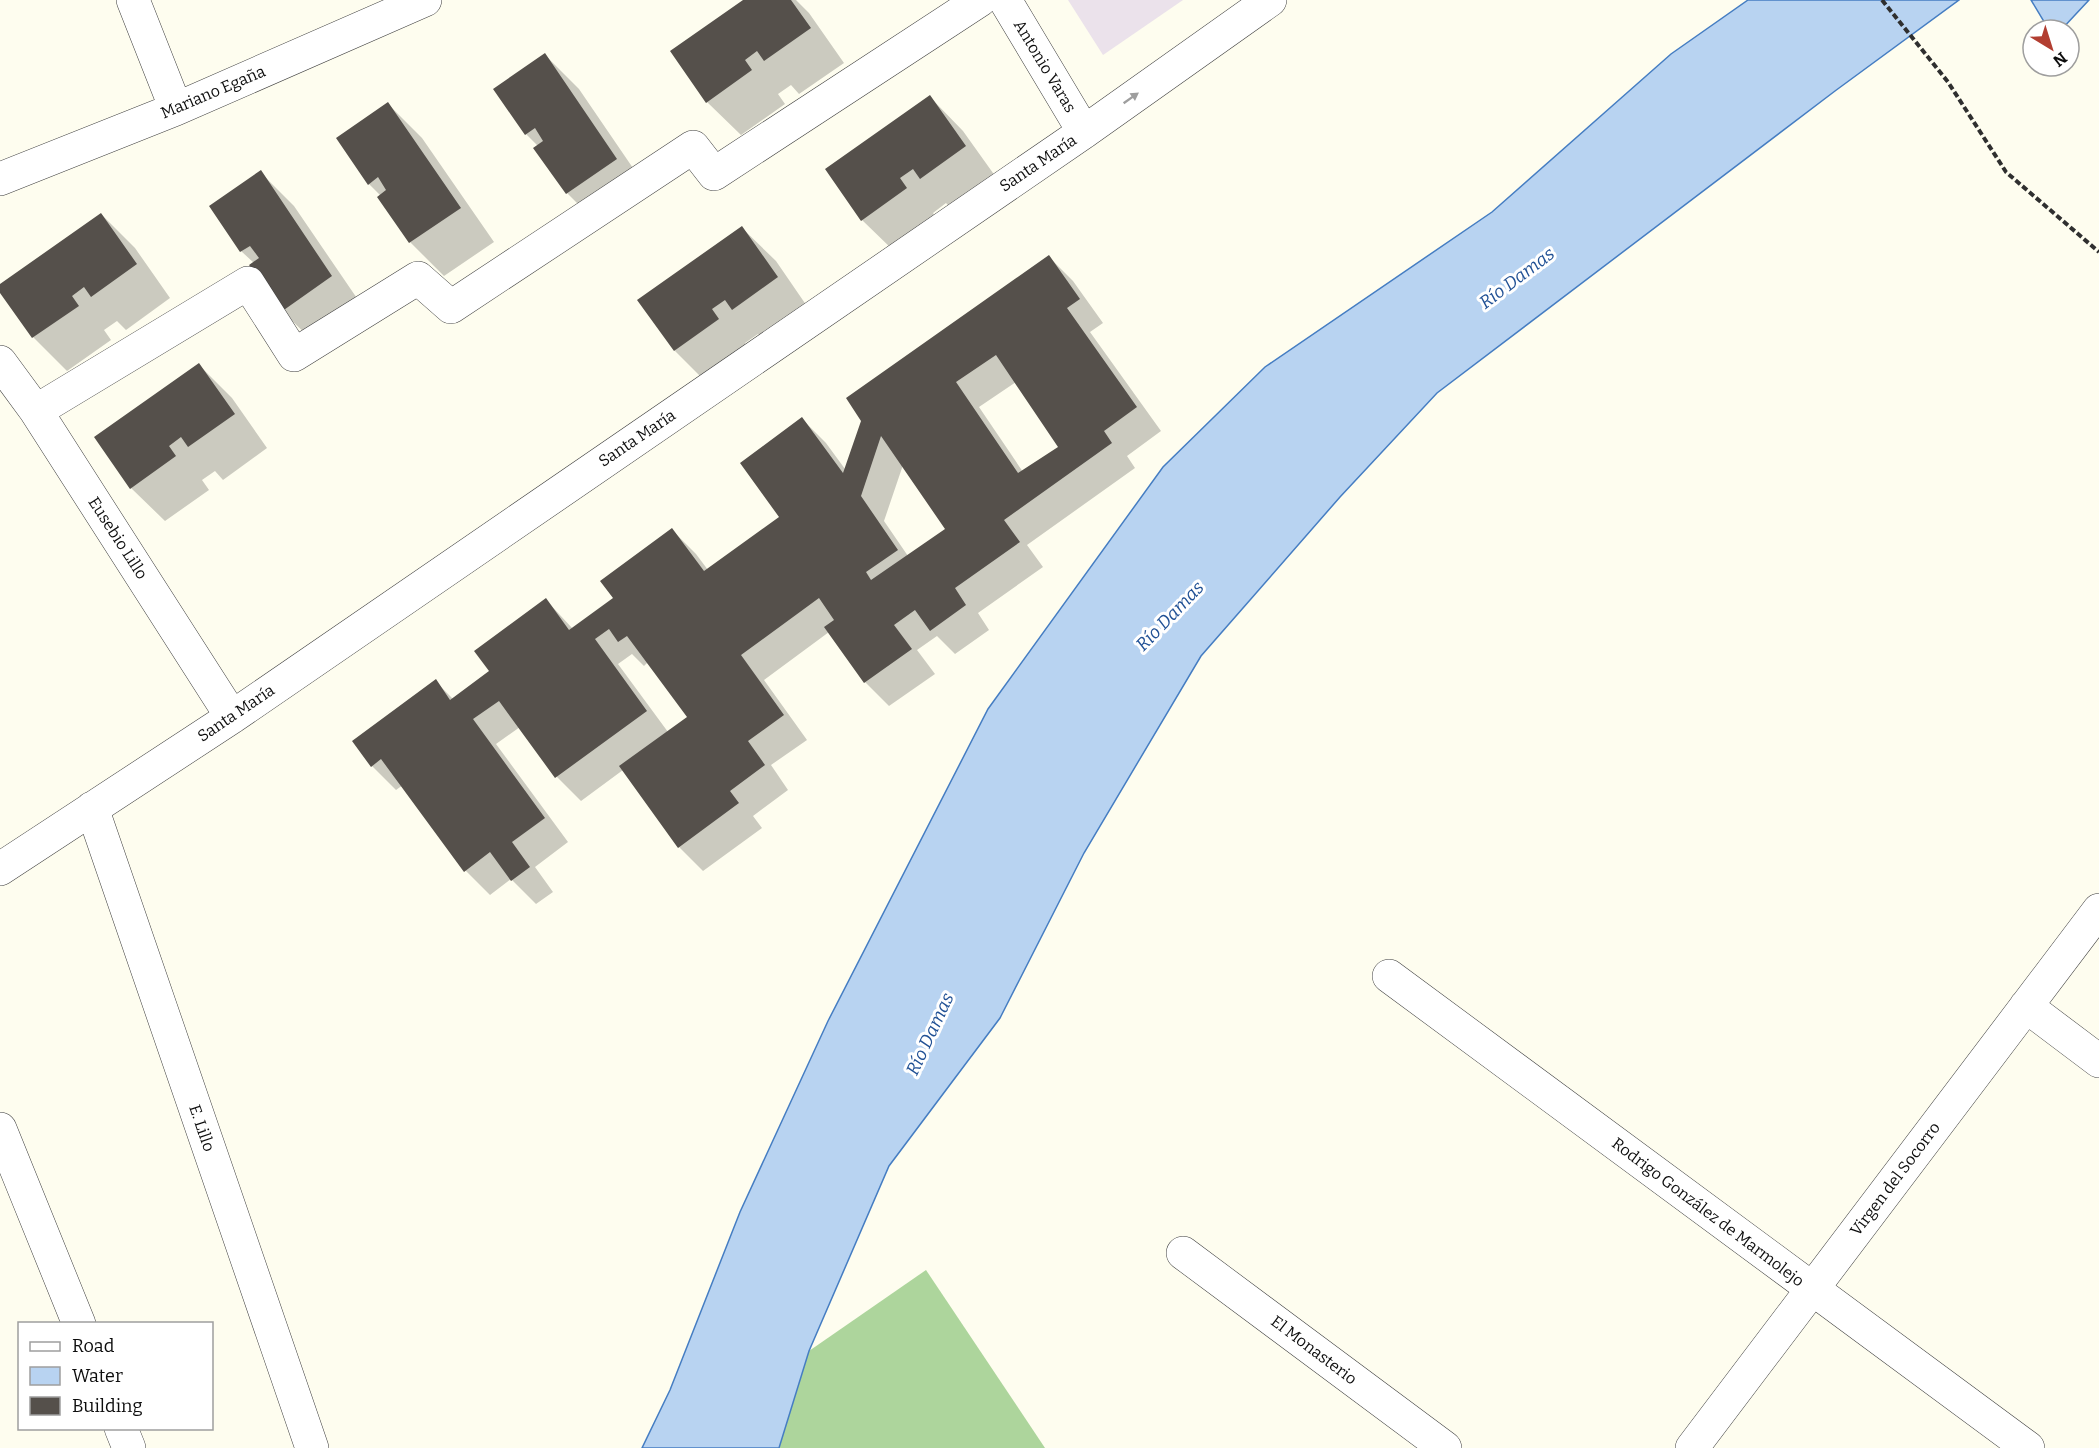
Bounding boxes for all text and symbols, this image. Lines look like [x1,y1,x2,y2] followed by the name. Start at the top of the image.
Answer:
[1010,16,1080,116] street label: Antonio Varas
[2021,18,2081,78] north arrow
[2049,48,2071,71] text: N
[158,61,268,123] street label: Mariano Egaña
[1123,92,1139,104] one-way arrow
[996,130,1080,196] street label: Santa María
[1475,242,1559,313] water label: Río Damas
[595,405,679,471] street label: Santa María
[84,493,152,583] street label: Eusebio Lillo
[1131,576,1209,655] water label: Río Damas
[194,680,278,746] street label: Santa María
[901,989,959,1079] water label: Río Damas
[185,1102,219,1154] street label: E. Lillo
[1846,1118,1944,1240] street label: Virgen del Socorro
[1608,1134,1808,1290] street label: Rodrigo González de Marmolejo
[1267,1312,1361,1388] street label: El Monasterio
[18,1322,213,1430] legend
[72,1335,115,1357] text: Road
[72,1365,123,1387] text: Water
[72,1395,143,1417] text: Building

